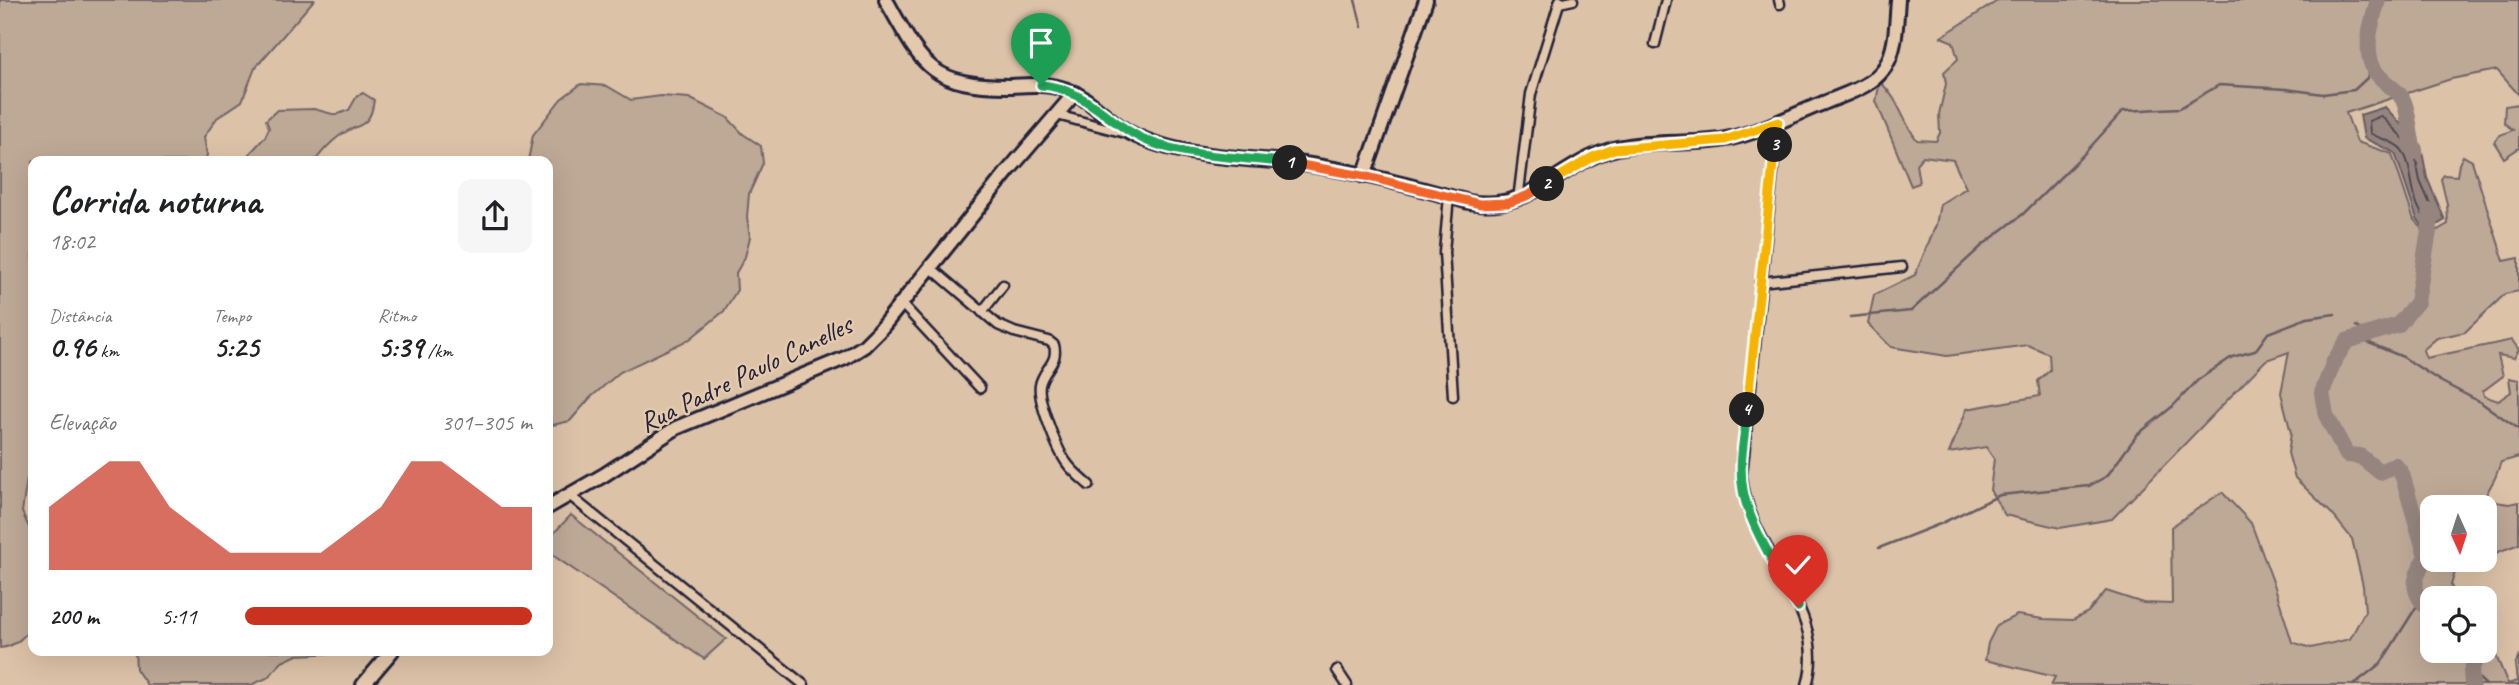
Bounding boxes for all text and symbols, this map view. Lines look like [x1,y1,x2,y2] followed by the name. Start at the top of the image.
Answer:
[1011,13,1071,85] pin
[1022,24,1060,62] icon: arrive
[1758,128,1792,162] pin: 3
[1770,132,1779,156] text: 3
[1272,146,1308,180] pin: 1
[1285,150,1294,174] text: 1
[1530,166,1564,202] pin: 2
[1542,171,1551,195] text: 2
[49,177,261,224] text: Corrida noturna
[458,179,532,253] button: share
[49,227,95,256] text: 18:02
[49,304,111,328] text: Distância
[213,304,251,328] text: Tempo
[378,304,416,328] text: Ritmo
[633,306,859,440] street label: Rua Padre Paulo Canelles
[49,328,96,366] text: 0.96
[213,328,259,366] text: 5:25
[378,328,423,366] text: 5:39
[96,339,119,363] text: km
[423,339,453,363] text: /km
[1730,392,1764,428] pin: 4
[1742,397,1751,421] text: 4
[49,408,116,437] text: Elevação
[441,408,532,437] text: 301–305 m
[2420,495,2497,572] north arrow
[2420,495,2497,663] map controls
[1768,535,1828,607] pin
[1779,546,1817,584] icon: check
[2420,586,2497,663] button: locate
[49,602,99,631] text: 200 m
[161,602,197,631] text: 5:11

